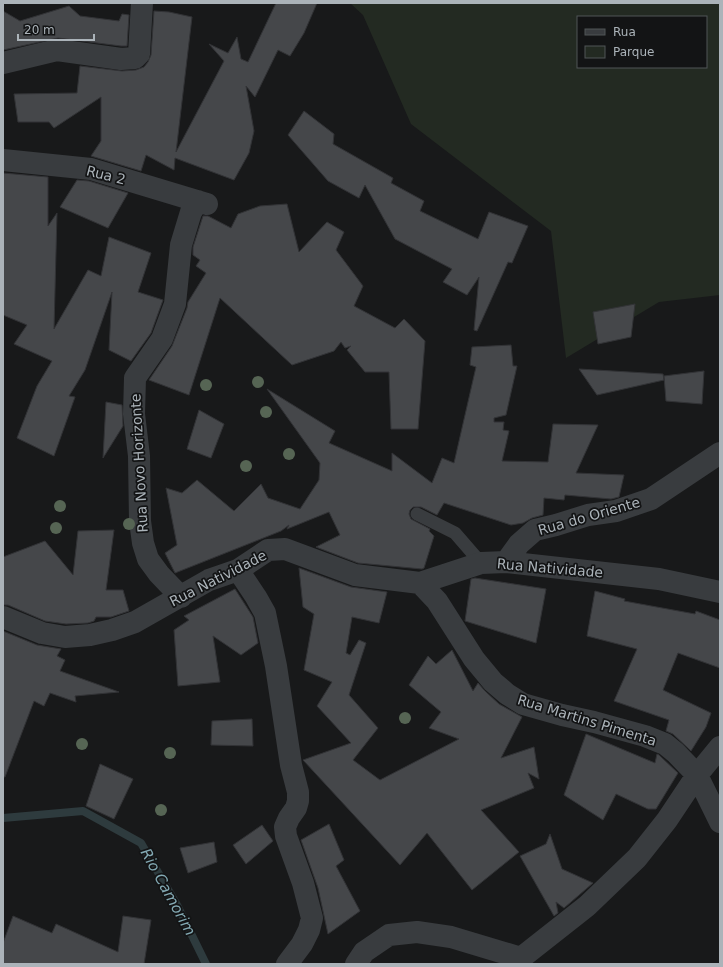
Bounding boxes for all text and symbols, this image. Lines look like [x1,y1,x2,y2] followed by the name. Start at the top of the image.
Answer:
[18,16,94,42] scale bar
[577,16,707,68] legend
[24,23,55,37] text: 20 m
[613,25,636,39] text: Rua
[613,45,654,59] text: Parque
[85,162,127,188] street label: Rua 2
[127,393,151,533] street label: Rua Novo Horizonte
[536,494,642,538] street label: Rua do Oriente
[167,547,269,609] street label: Rua Natividade
[496,555,604,581] street label: Rua Natividade
[516,691,658,749] street label: Rua Martins Pimenta
[137,845,199,939] water label: Rio Camorim

